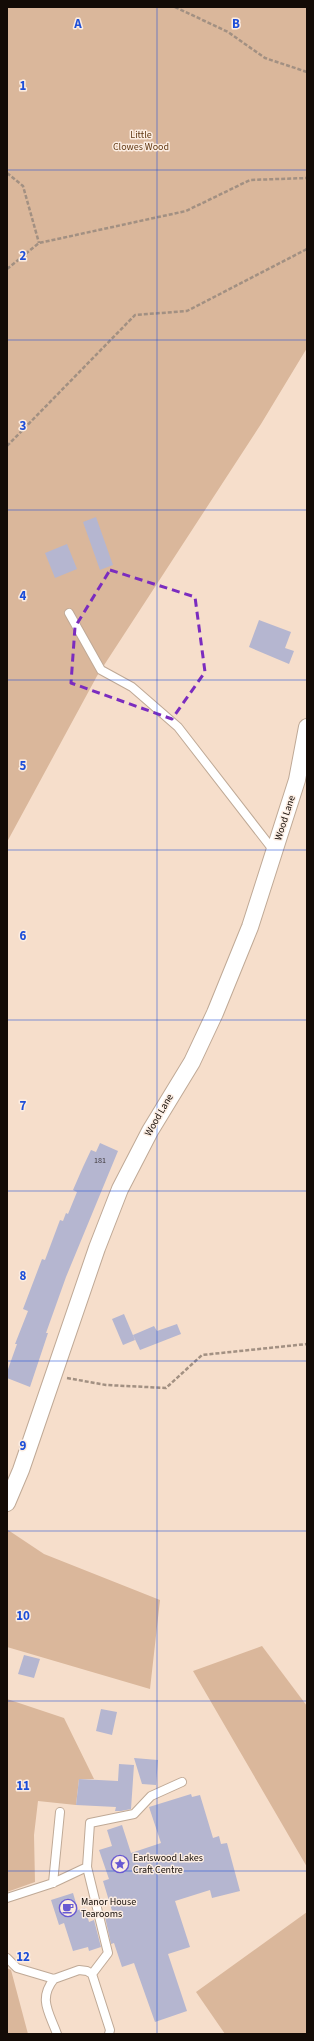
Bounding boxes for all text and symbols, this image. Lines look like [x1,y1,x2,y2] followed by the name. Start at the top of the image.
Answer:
[73,15,82,33] text: A
[232,15,240,33] text: B
[20,77,27,95] text: 1
[113,128,169,154] park label: Little Clowes Wood
[20,247,27,265] text: 2
[20,417,27,435] text: 3
[20,587,27,605] text: 4
[20,757,27,775] text: 5
[271,794,299,842] street label: Wood Lane
[20,927,27,945] text: 6
[141,1091,177,1139] street label: Wood Lane
[20,1097,27,1115] text: 7
[94,1155,106,1166] house number: 181
[20,1267,27,1285] text: 8
[20,1437,27,1455] text: 9
[16,1607,30,1625] text: 10
[16,1777,30,1795] text: 11
[133,1851,203,1877] place label: Earlswood Lakes Craft Centre
[110,1854,130,1874] place icon: Earlswood Lakes Craft Centre
[81,1895,136,1921] place label: Manor House Tearooms
[58,1898,78,1918] cafe icon: Manor House Tearooms
[16,1948,30,1966] text: 12

